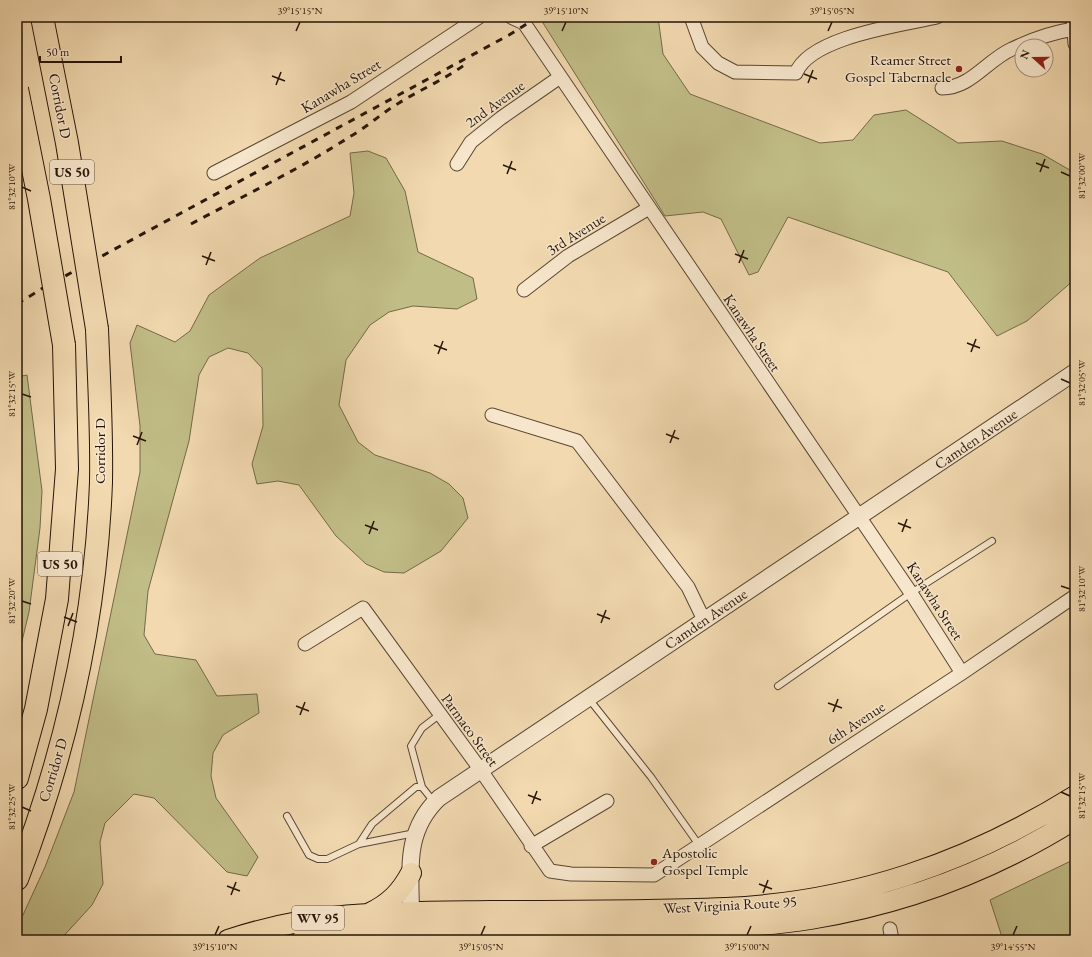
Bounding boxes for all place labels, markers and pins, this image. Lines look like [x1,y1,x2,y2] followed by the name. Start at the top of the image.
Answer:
[845,50,951,86] place label: Reamer Street Gospel Tabernacle
[954,64,964,74] marker: Reamer Street Gospel Tabernacle
[661,843,749,879] place label: Apostolic Gospel Temple
[649,857,659,867] marker: Apostolic Gospel Temple

